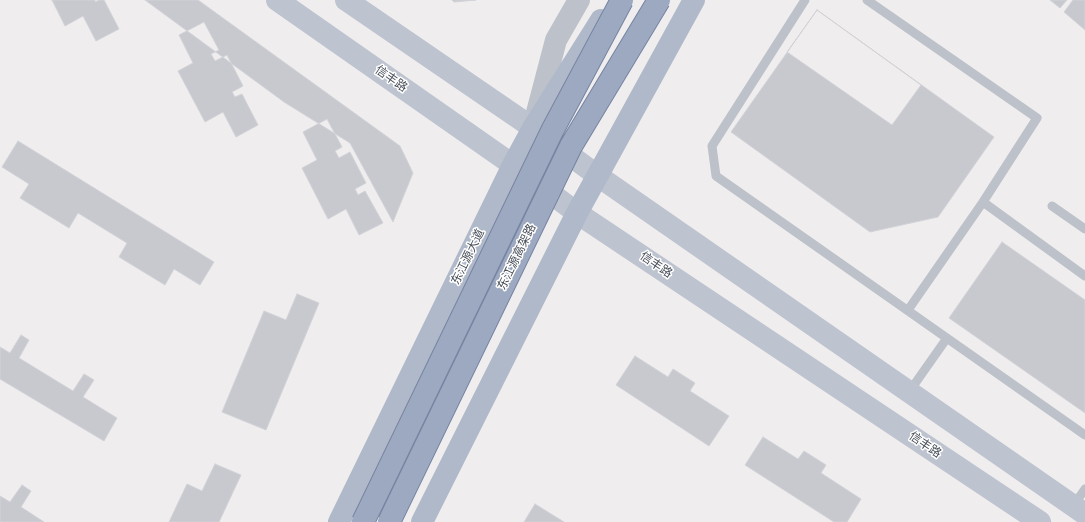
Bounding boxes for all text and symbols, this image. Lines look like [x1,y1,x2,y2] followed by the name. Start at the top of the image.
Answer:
[372,63,410,95] street label: 信丰路
[495,221,539,293] street label: 东江源高架路
[448,227,488,287] street label: 东江源大道
[637,249,675,281] street label: 信丰路
[906,429,944,461] street label: 信丰路

